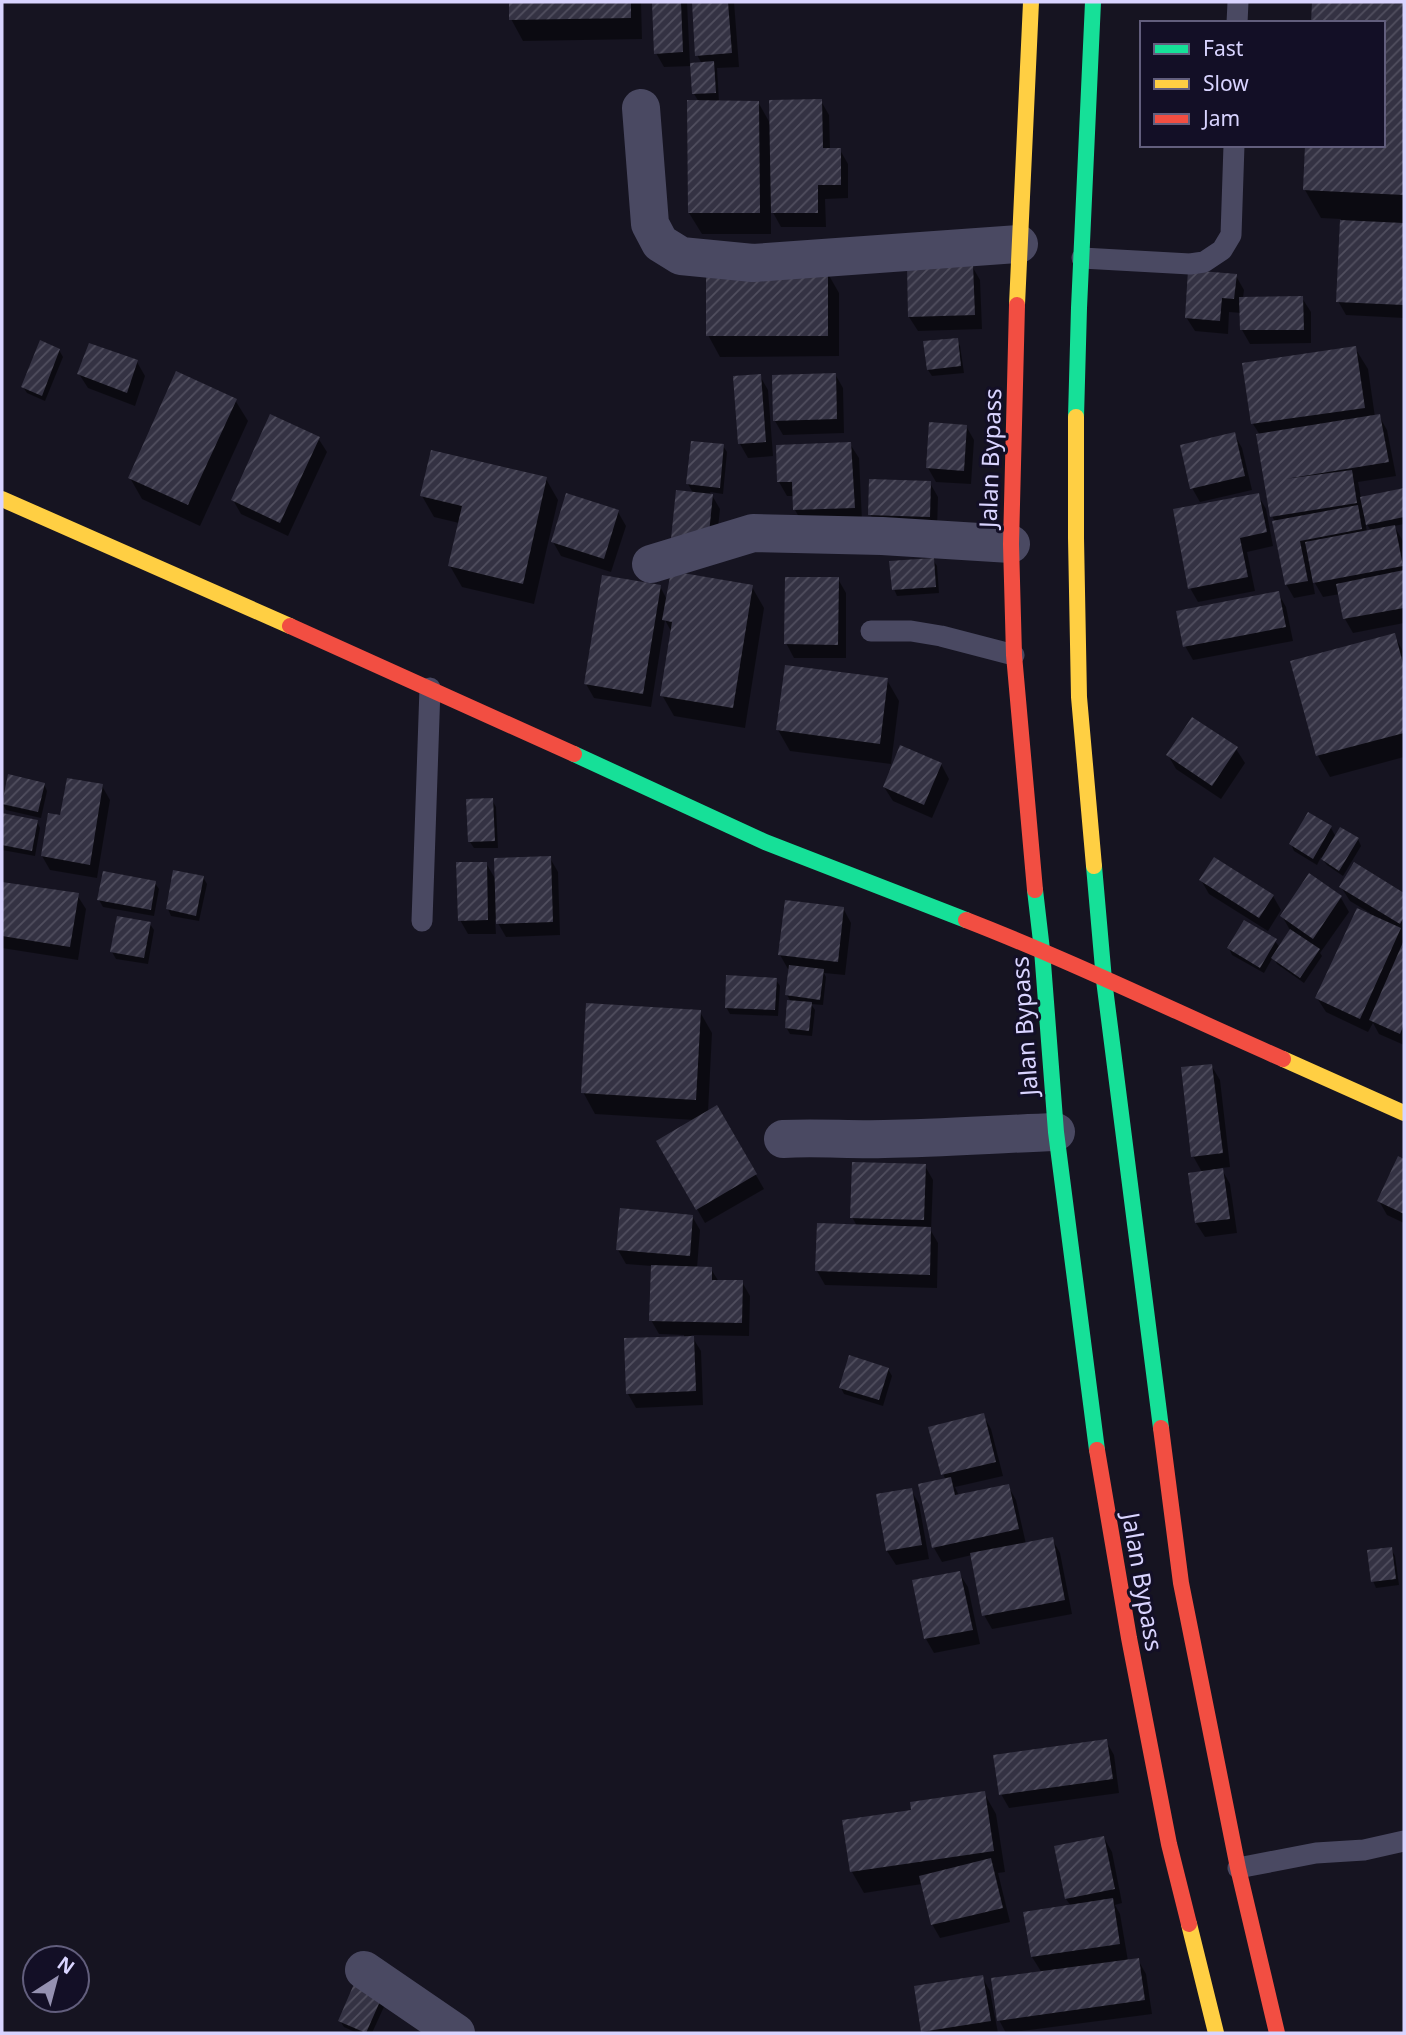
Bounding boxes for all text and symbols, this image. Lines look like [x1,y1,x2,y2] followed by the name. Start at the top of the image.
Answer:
[1140,21,1385,147] legend
[1203,34,1244,62] text: Fast
[1203,69,1249,97] text: Slow
[1201,104,1240,132] text: Jam
[971,388,1008,530] street label: Jalan Bypass
[1002,955,1045,1099] street label: Jalan Bypass
[1115,1508,1172,1653] street label: Jalan Bypass
[21,1944,91,2014] north arrow
[52,1950,80,1980] text: N

